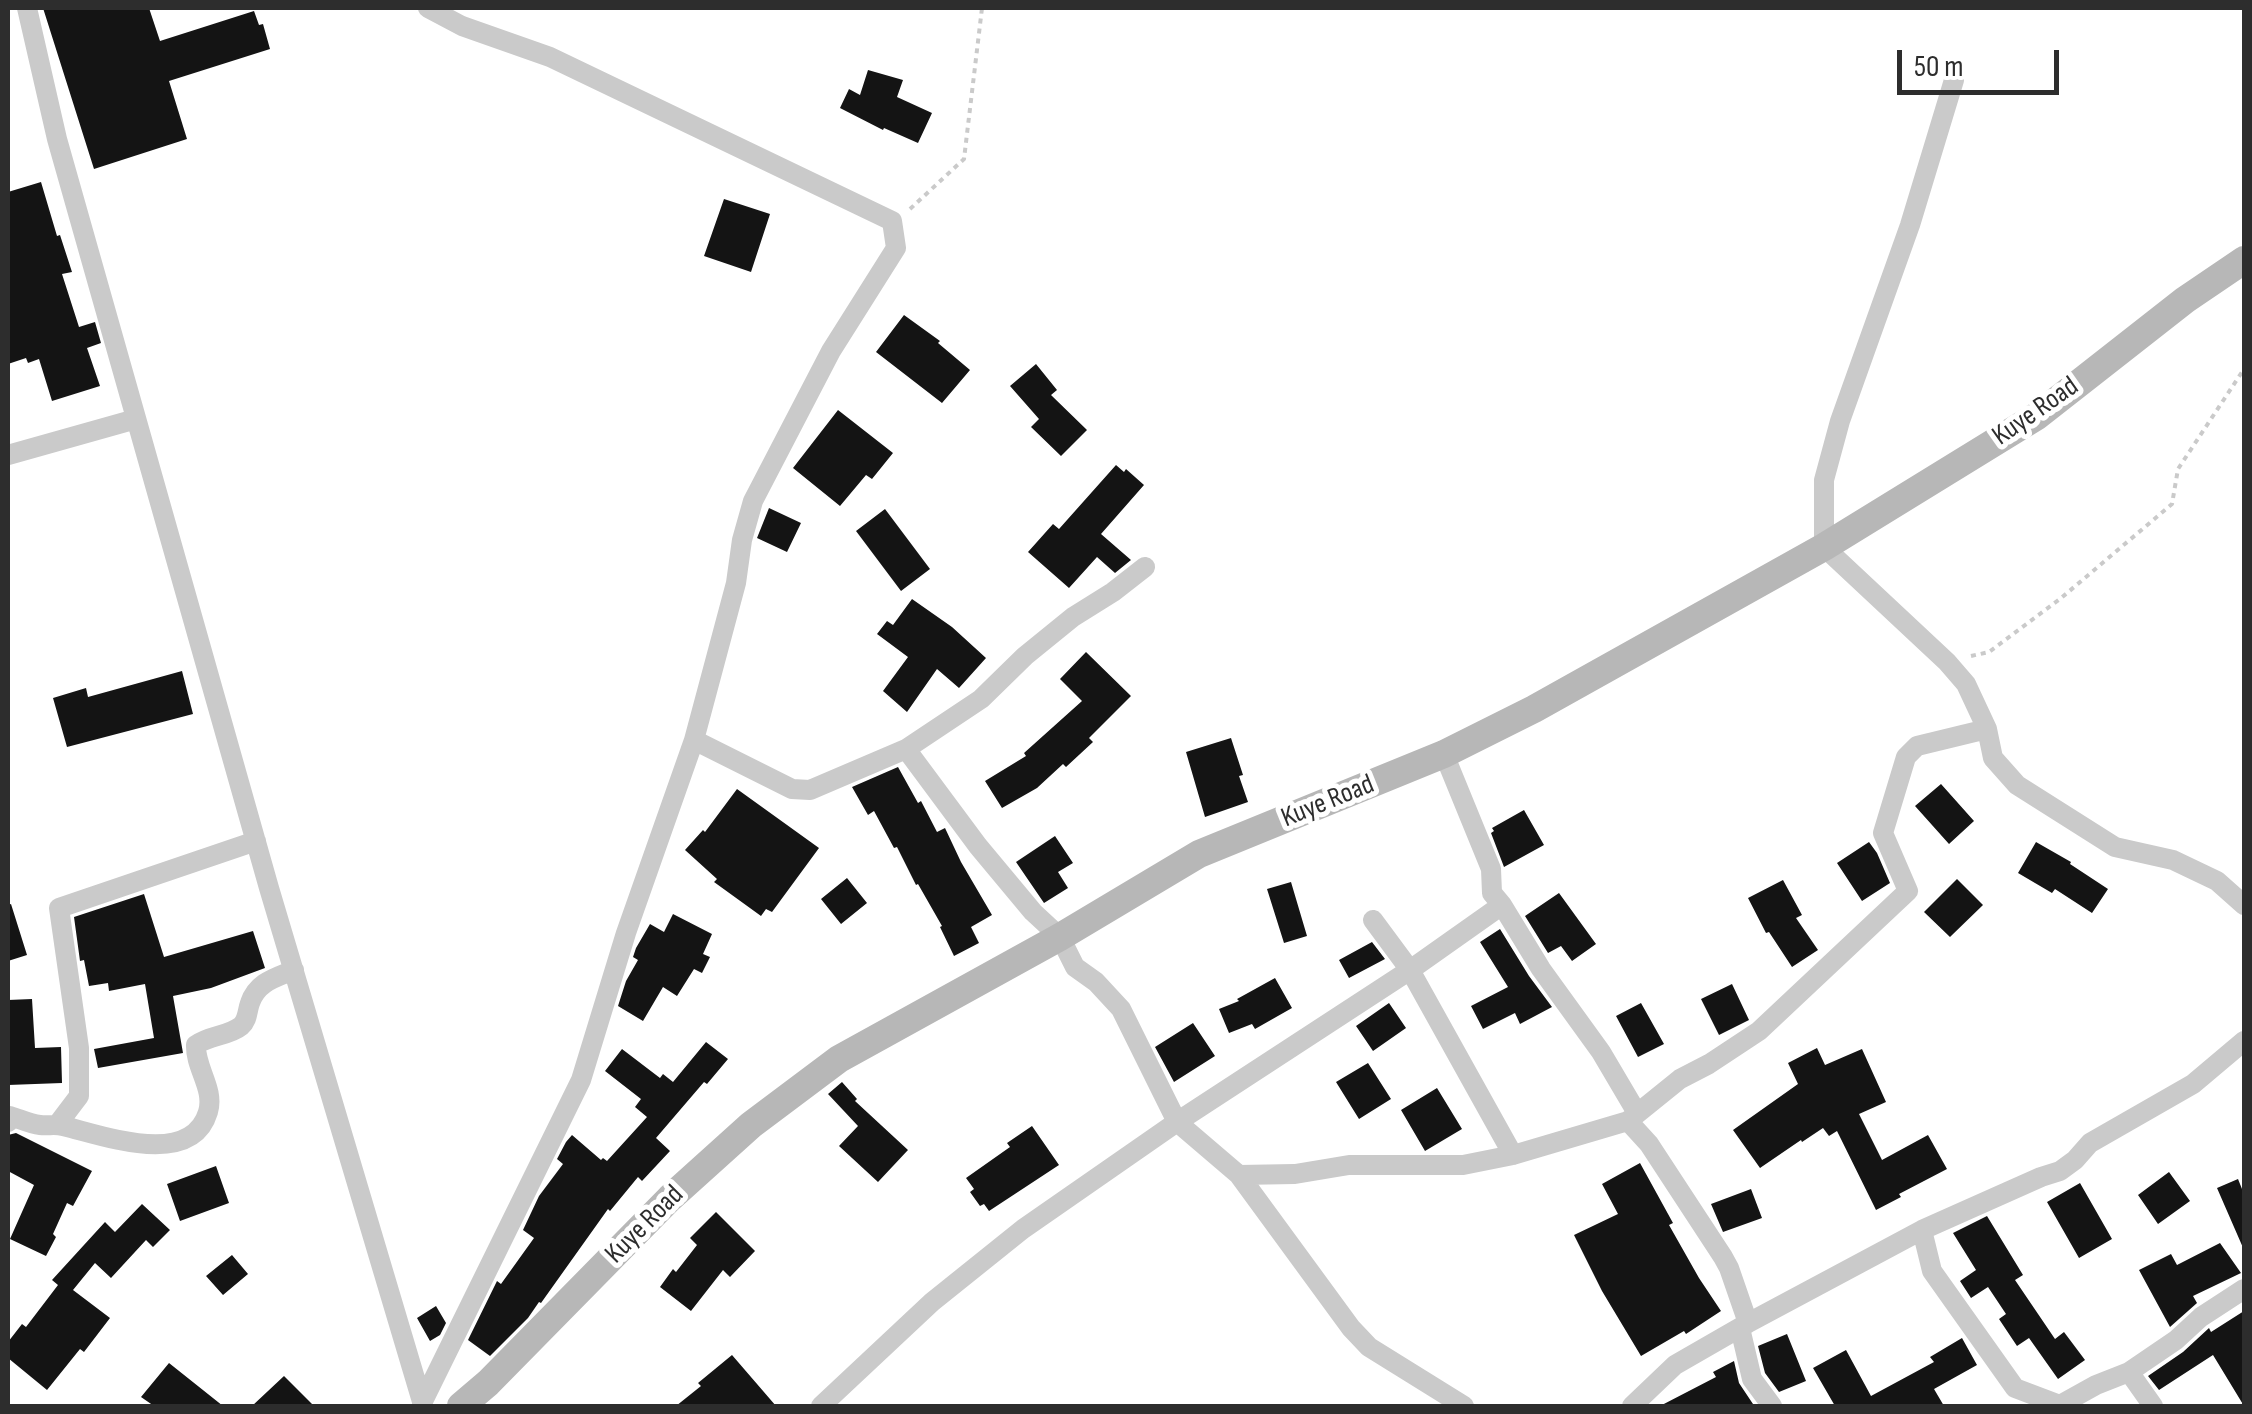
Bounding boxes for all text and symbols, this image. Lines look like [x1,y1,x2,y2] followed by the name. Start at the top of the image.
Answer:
[1902,30,2064,92] scale bar
[1914,49,1963,85] text: 50 m
[1987,370,2085,454] street label: Kuye Road
[1277,768,1379,836] street label: Kuye Road
[599,1179,691,1271] street label: Kuye Road

